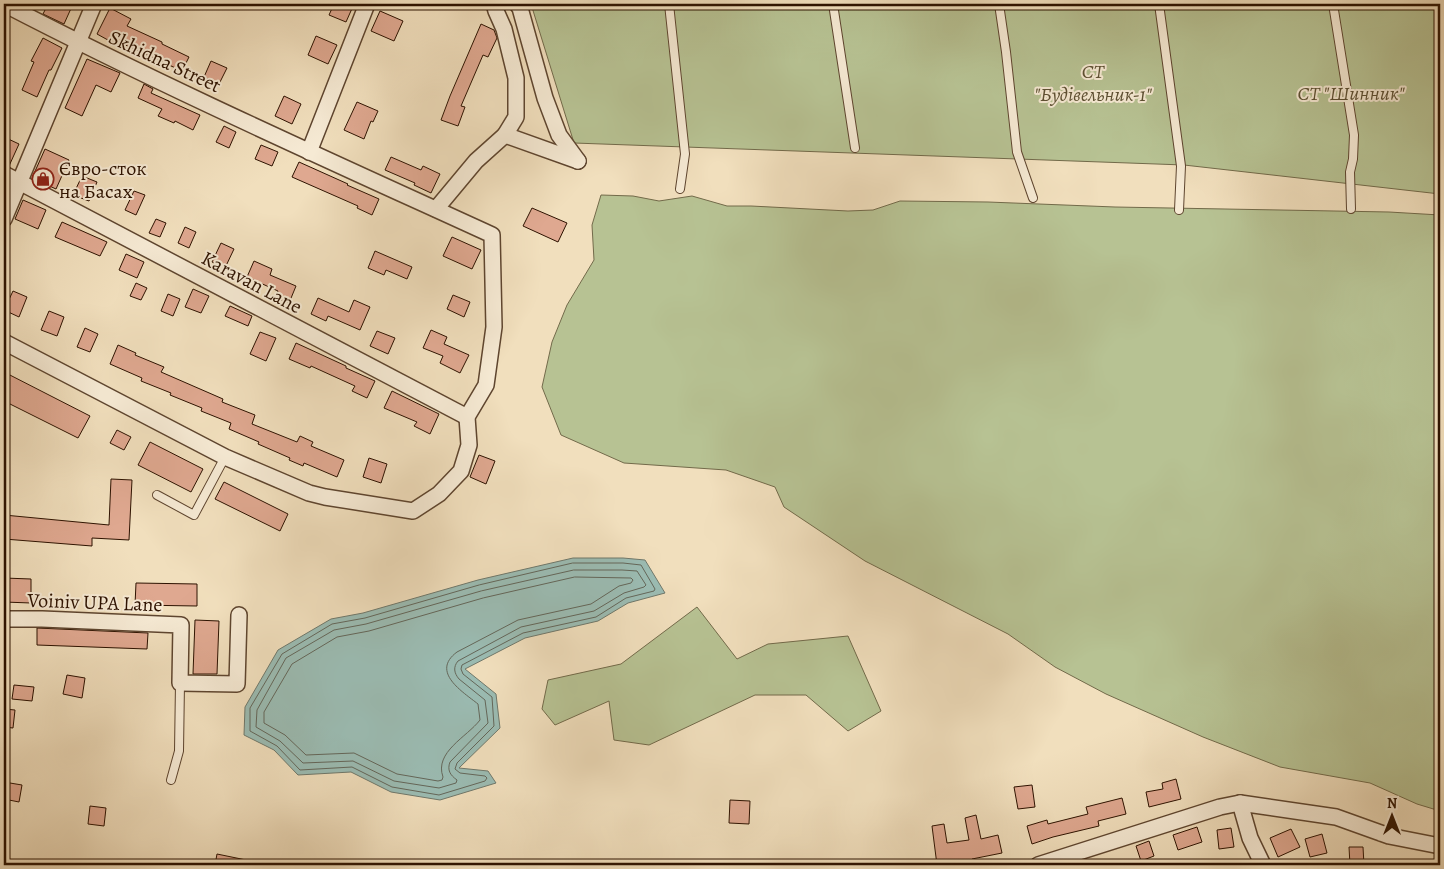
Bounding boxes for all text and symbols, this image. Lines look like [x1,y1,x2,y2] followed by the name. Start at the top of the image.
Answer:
[104,24,226,99] street label: Skhidna Street
[1034,58,1153,108] park label: СТ "Будівельник-1"
[1297,80,1406,107] park label: СТ "Шинник"
[59,155,147,205] place label: Євро-сток на Басах
[31,167,55,191] shop icon: Євро-сток на Басах
[197,245,307,320] street label: Karavan Lane
[26,587,163,618] street label: Voiniv UPA Lane
[1366,792,1416,842] north arrow
[1387,794,1397,813] text: N

